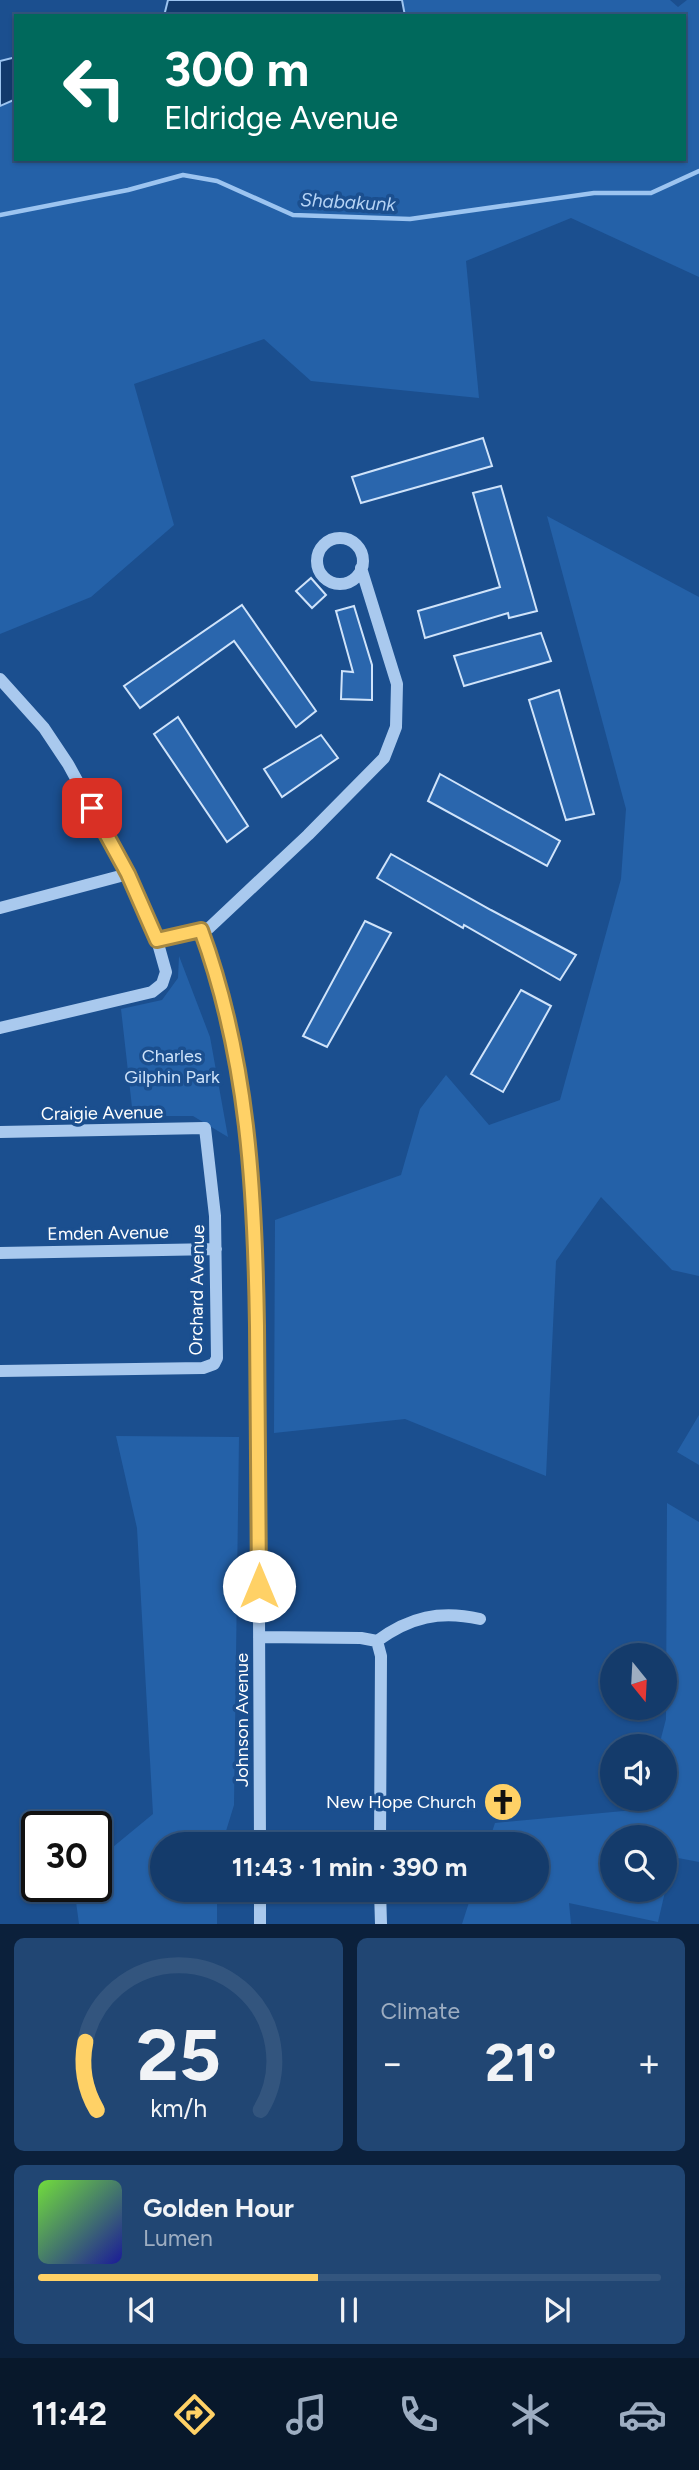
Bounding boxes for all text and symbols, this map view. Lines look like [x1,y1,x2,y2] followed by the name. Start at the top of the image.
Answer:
[164,39,309,98] text: 300 m
[49,42,140,133] icon: left
[164,99,398,137] text: Eldridge Avenue
[300,188,397,216] water label: Shabakunk
[62,778,122,838] pin
[73,789,111,827] icon: arrive
[124,1045,220,1088] park label: Charles Gilphin Park
[41,1101,164,1125] street label: Craigie Avenue
[47,1221,169,1245] street label: Emden Avenue
[185,1224,209,1356] street label: Orchard Avenue
[222,1549,296,1623] position arrow
[600,1643,677,1720] north arrow
[600,1643,677,1902] map controls
[231,1653,253,1787] street label: Johnson Avenue
[600,1734,677,1811] button: sound
[482,1781,524,1823] church icon: New Hope Church
[326,1791,476,1813] place label: New Hope Church
[21,1811,112,1902] speed limit sign: 30
[600,1825,677,1902] button: search
[232,1851,467,1883] text: 11:43 · 1 min · 390 m
[381,1997,460,2025] text: Climate
[136,2012,220,2099] text: 25
[485,2032,557,2094] text: 21°
[381,2040,404,2086] text: −
[637,2040,661,2086] text: +
[150,2093,207,2123] text: km/h
[143,2192,294,2224] text: Golden Hour
[143,2224,213,2252] text: Lumen
[123,2291,161,2329] icon: previous
[330,2291,368,2329] icon: pause
[538,2291,576,2329] icon: next
[170,2390,219,2439] icon: directions
[282,2390,331,2439] icon: music
[394,2390,443,2439] icon: phone
[506,2390,555,2439] icon: climate
[618,2390,667,2439] icon: car
[32,2395,107,2433] text: 11:42

